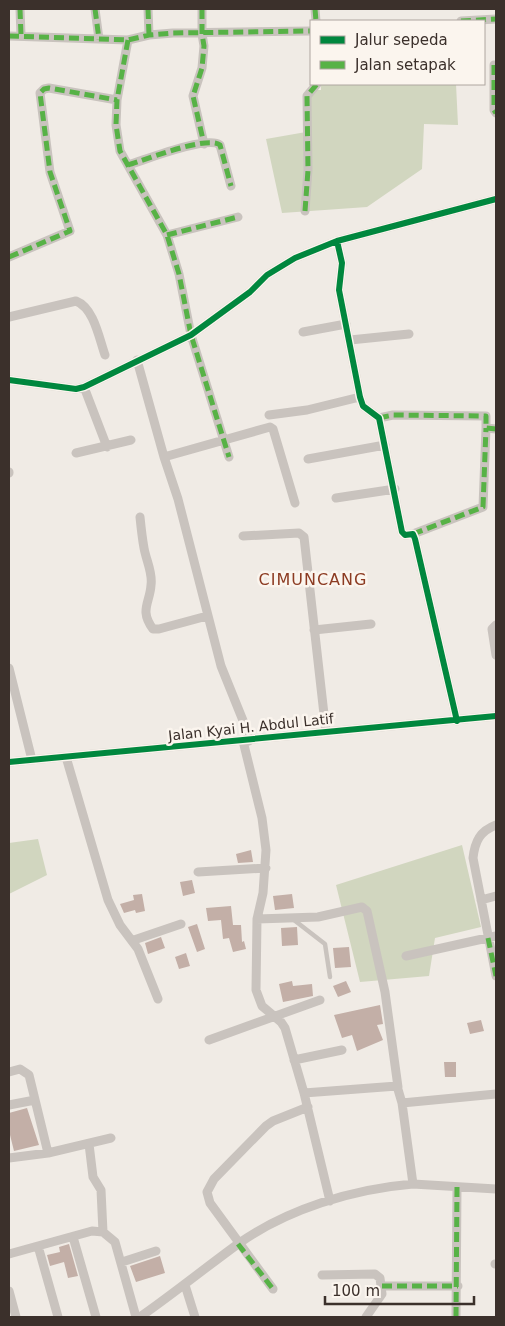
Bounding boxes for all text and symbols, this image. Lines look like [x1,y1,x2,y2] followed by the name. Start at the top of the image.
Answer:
[310,20,485,85] legend
[354,31,448,49] text: Jalur sepeda
[354,56,456,74] text: Jalan setapak
[259,570,367,589] district label: CIMUNCANG
[166,710,336,744] street label: Jalan Kyai H. Abdul Latif
[325,1274,474,1306] scale bar
[332,1282,380,1300] text: 100 m

